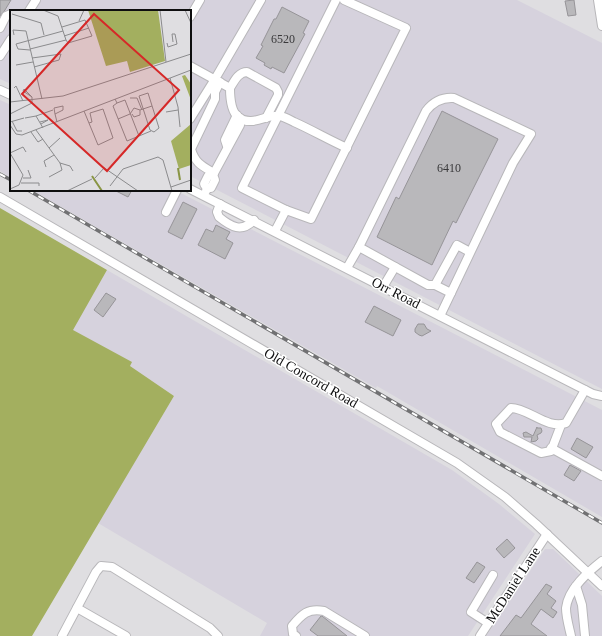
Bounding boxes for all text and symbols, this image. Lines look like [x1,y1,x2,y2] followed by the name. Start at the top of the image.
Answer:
[10,10,191,191] inset map
[271,32,295,46] house number: 6520
[437,161,461,175] house number: 6410
[369,274,423,312] street label: Orr Road
[261,345,361,411] street label: Old Concord Road
[483,544,543,626] street label: McDaniel Lane

